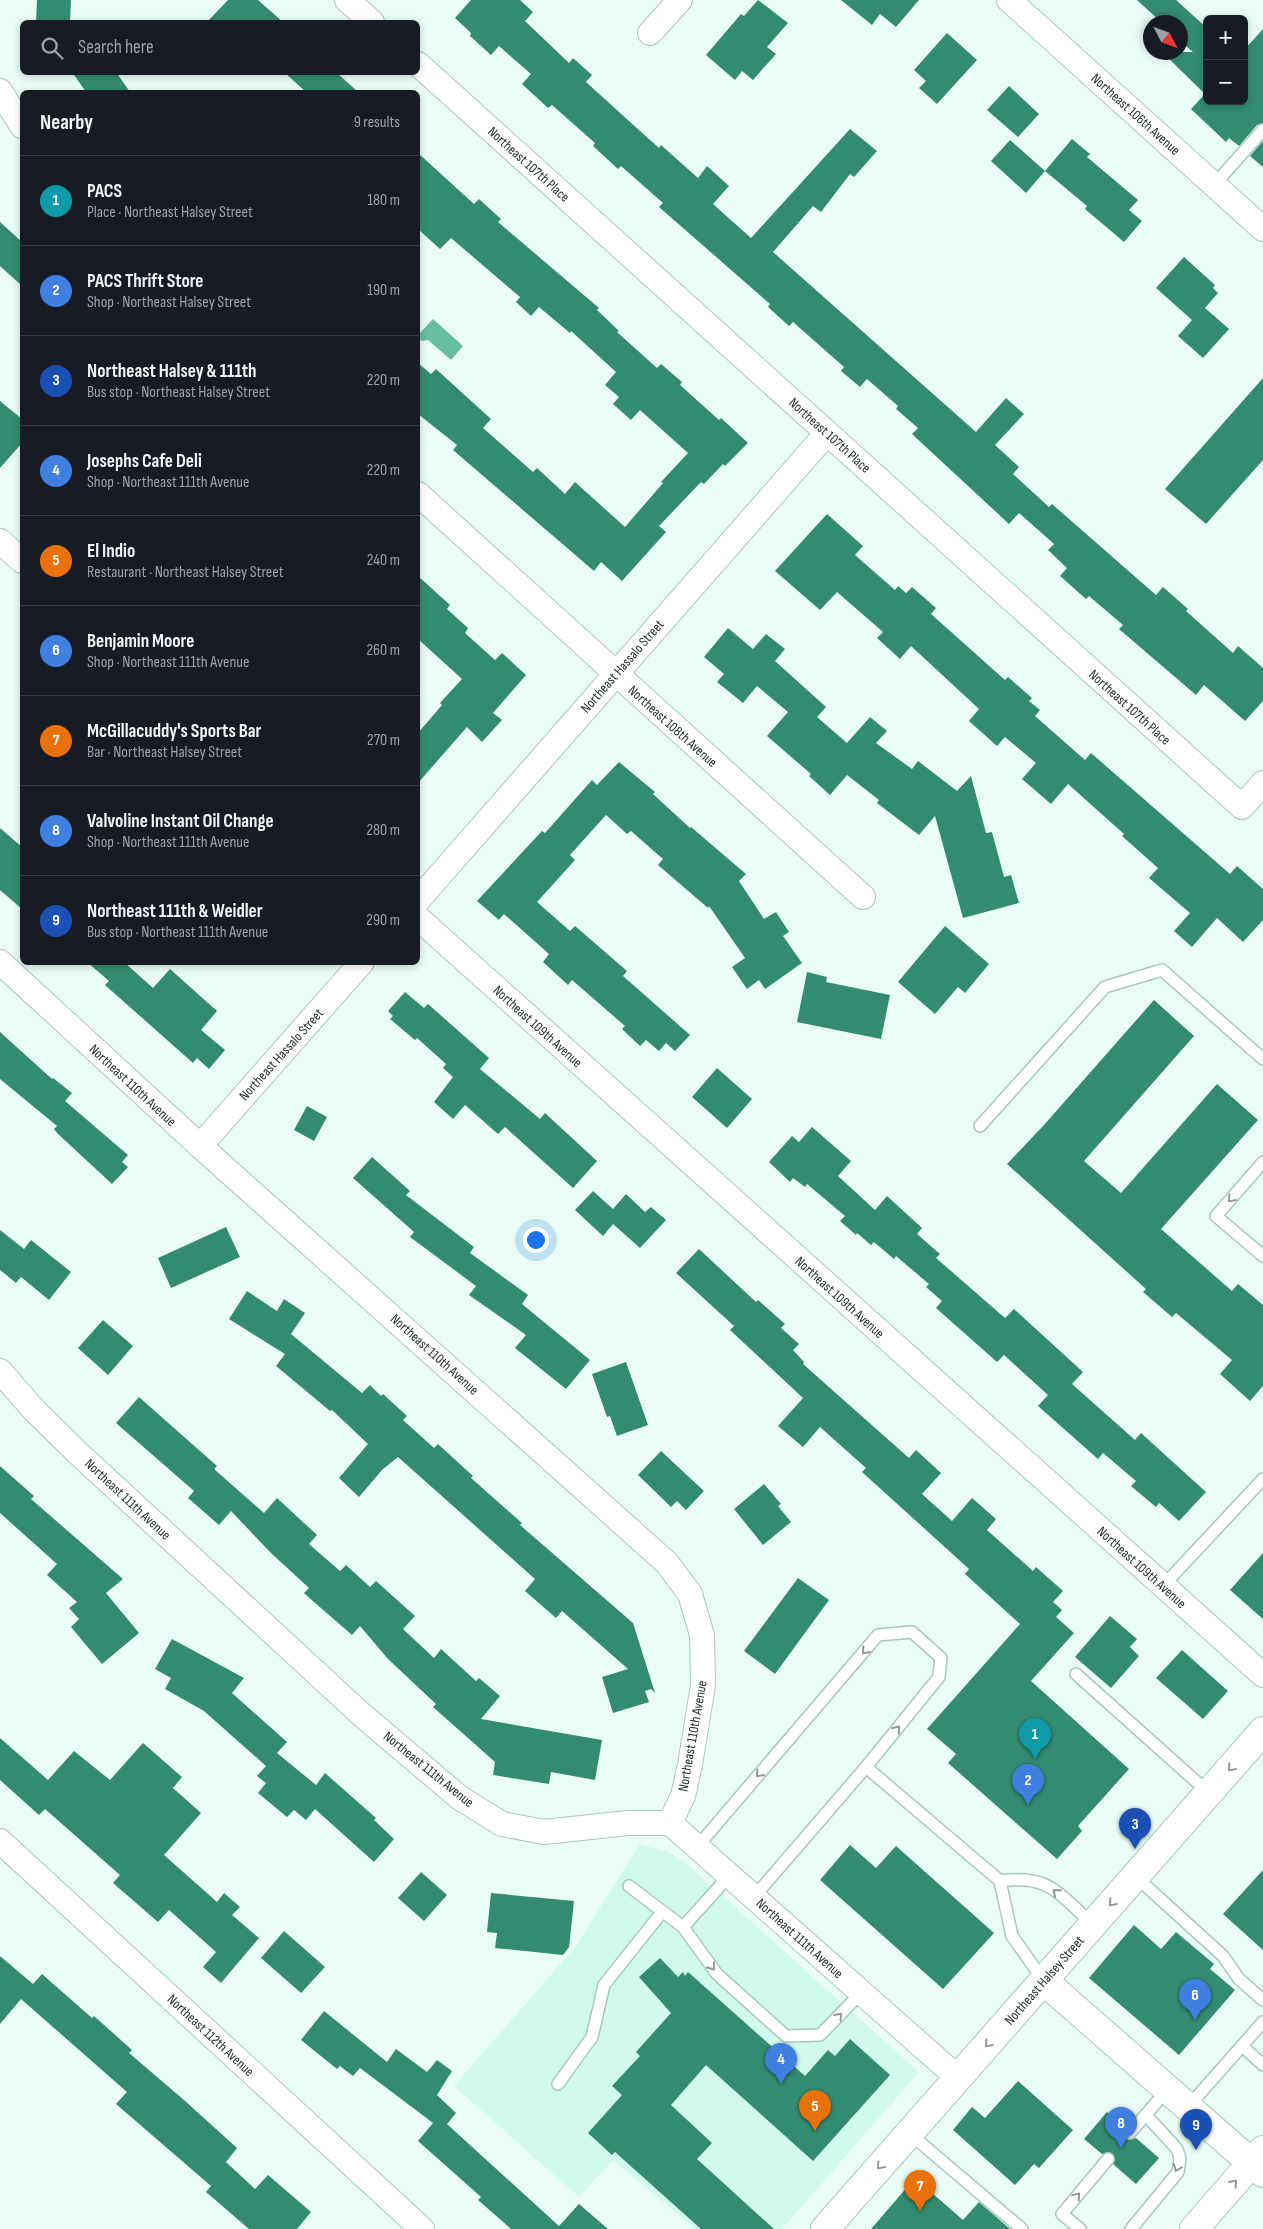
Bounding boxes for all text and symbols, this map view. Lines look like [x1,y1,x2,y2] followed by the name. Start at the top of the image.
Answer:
[1143,15,1188,60] north arrow
[1203,15,1248,105] map controls
[1203,15,1248,60] button: +
[20,20,420,75] search box
[38,34,66,62] icon: search
[78,36,154,59] text: Search here
[1203,60,1248,105] button: −
[1088,70,1184,159] street label: Northeast 106th Avenue
[40,110,93,135] text: Nearby
[354,113,400,132] text: 9 results
[484,123,573,206] street label: Northeast 107th Place
[87,180,122,203] text: PACS
[53,191,59,210] text: 1
[367,191,400,210] text: 180 m
[87,203,253,222] text: Place · Northeast Halsey Street
[87,270,203,293] text: PACS Thrift Store
[52,281,60,300] text: 2
[367,281,400,300] text: 190 m
[87,293,251,312] text: Shop · Northeast Halsey Street
[87,360,257,383] text: Northeast Halsey & 111th
[52,371,60,390] text: 3
[367,371,400,390] text: 220 m
[87,383,270,402] text: Bus stop · Northeast Halsey Street
[785,394,874,477] street label: Northeast 107th Place
[87,450,202,473] text: Josephs Cafe Deli
[52,461,60,480] text: 4
[367,461,400,480] text: 220 m
[87,473,249,492] text: Shop · Northeast 111th Avenue
[87,540,135,563] text: El Indio
[52,551,60,570] text: 5
[367,551,400,570] text: 240 m
[87,563,284,582] text: Restaurant · Northeast Halsey Street
[577,616,667,716] street label: Northeast Hassalo Street
[87,630,194,653] text: Benjamin Moore
[52,641,60,660] text: 6
[366,641,400,660] text: 260 m
[87,653,249,672] text: Shop · Northeast 111th Avenue
[1085,666,1174,749] street label: Northeast 107th Place
[625,682,721,771] street label: Northeast 108th Avenue
[87,720,261,743] text: McGillacuddy's Sports Bar
[53,731,59,750] text: 7
[367,731,400,750] text: 270 m
[87,743,242,762] text: Bar · Northeast Halsey Street
[87,810,274,833] text: Valvoline Instant Oil Change
[52,821,60,840] text: 8
[366,821,400,840] text: 280 m
[87,833,249,852] text: Shop · Northeast 111th Avenue
[87,900,263,923] text: Northeast 111th & Weidler
[52,911,60,930] text: 9
[366,911,400,930] text: 290 m
[87,923,268,942] text: Bus stop · Northeast 111th Avenue
[490,982,586,1071] street label: Northeast 109th Avenue
[236,1005,327,1104] street label: Northeast Hassalo Street
[86,1041,180,1130] street label: Northeast 110th Avenue
[1228,1193,1237,1202] one-way arrow
[523,1227,549,1253] your location
[792,1253,888,1342] street label: Northeast 109th Avenue
[387,1310,482,1398] street label: Northeast 110th Avenue
[81,1455,174,1544] street label: Northeast 111th Avenue
[1094,1523,1190,1612] street label: Northeast 109th Avenue
[861,1645,870,1654] one-way arrow
[674,1679,711,1793] street label: Northeast 110th Avenue
[1019,1718,1051,1759] pin: 1
[891,1726,899,1735] one-way arrow
[380,1728,477,1811] street label: Northeast 111th Avenue
[1228,1762,1237,1771] one-way arrow
[1012,1764,1044,1805] pin: 2
[756,1769,765,1778] one-way arrow
[1119,1808,1151,1849] pin: 3
[1053,1888,1062,1897] one-way arrow
[753,1895,847,1982] street label: Northeast 111th Avenue
[1108,1897,1117,1906] one-way arrow
[1001,1932,1088,2028] street label: Northeast Halsey Street
[706,1961,715,1971] one-way arrow
[1179,1979,1211,2020] pin: 6
[164,1991,258,2080] street label: Northeast 112th Avenue
[834,2013,843,2022] one-way arrow
[985,2038,994,2047] one-way arrow
[765,2043,797,2084] pin: 4
[799,2090,831,2131] pin: 5
[1105,2107,1137,2148] pin: 8
[1180,2109,1212,2150] pin: 9
[877,2160,886,2169] one-way arrow
[1173,2163,1183,2172] one-way arrow
[904,2170,936,2211] pin: 7
[1229,2179,1238,2188] one-way arrow
[1072,2192,1081,2201] one-way arrow

